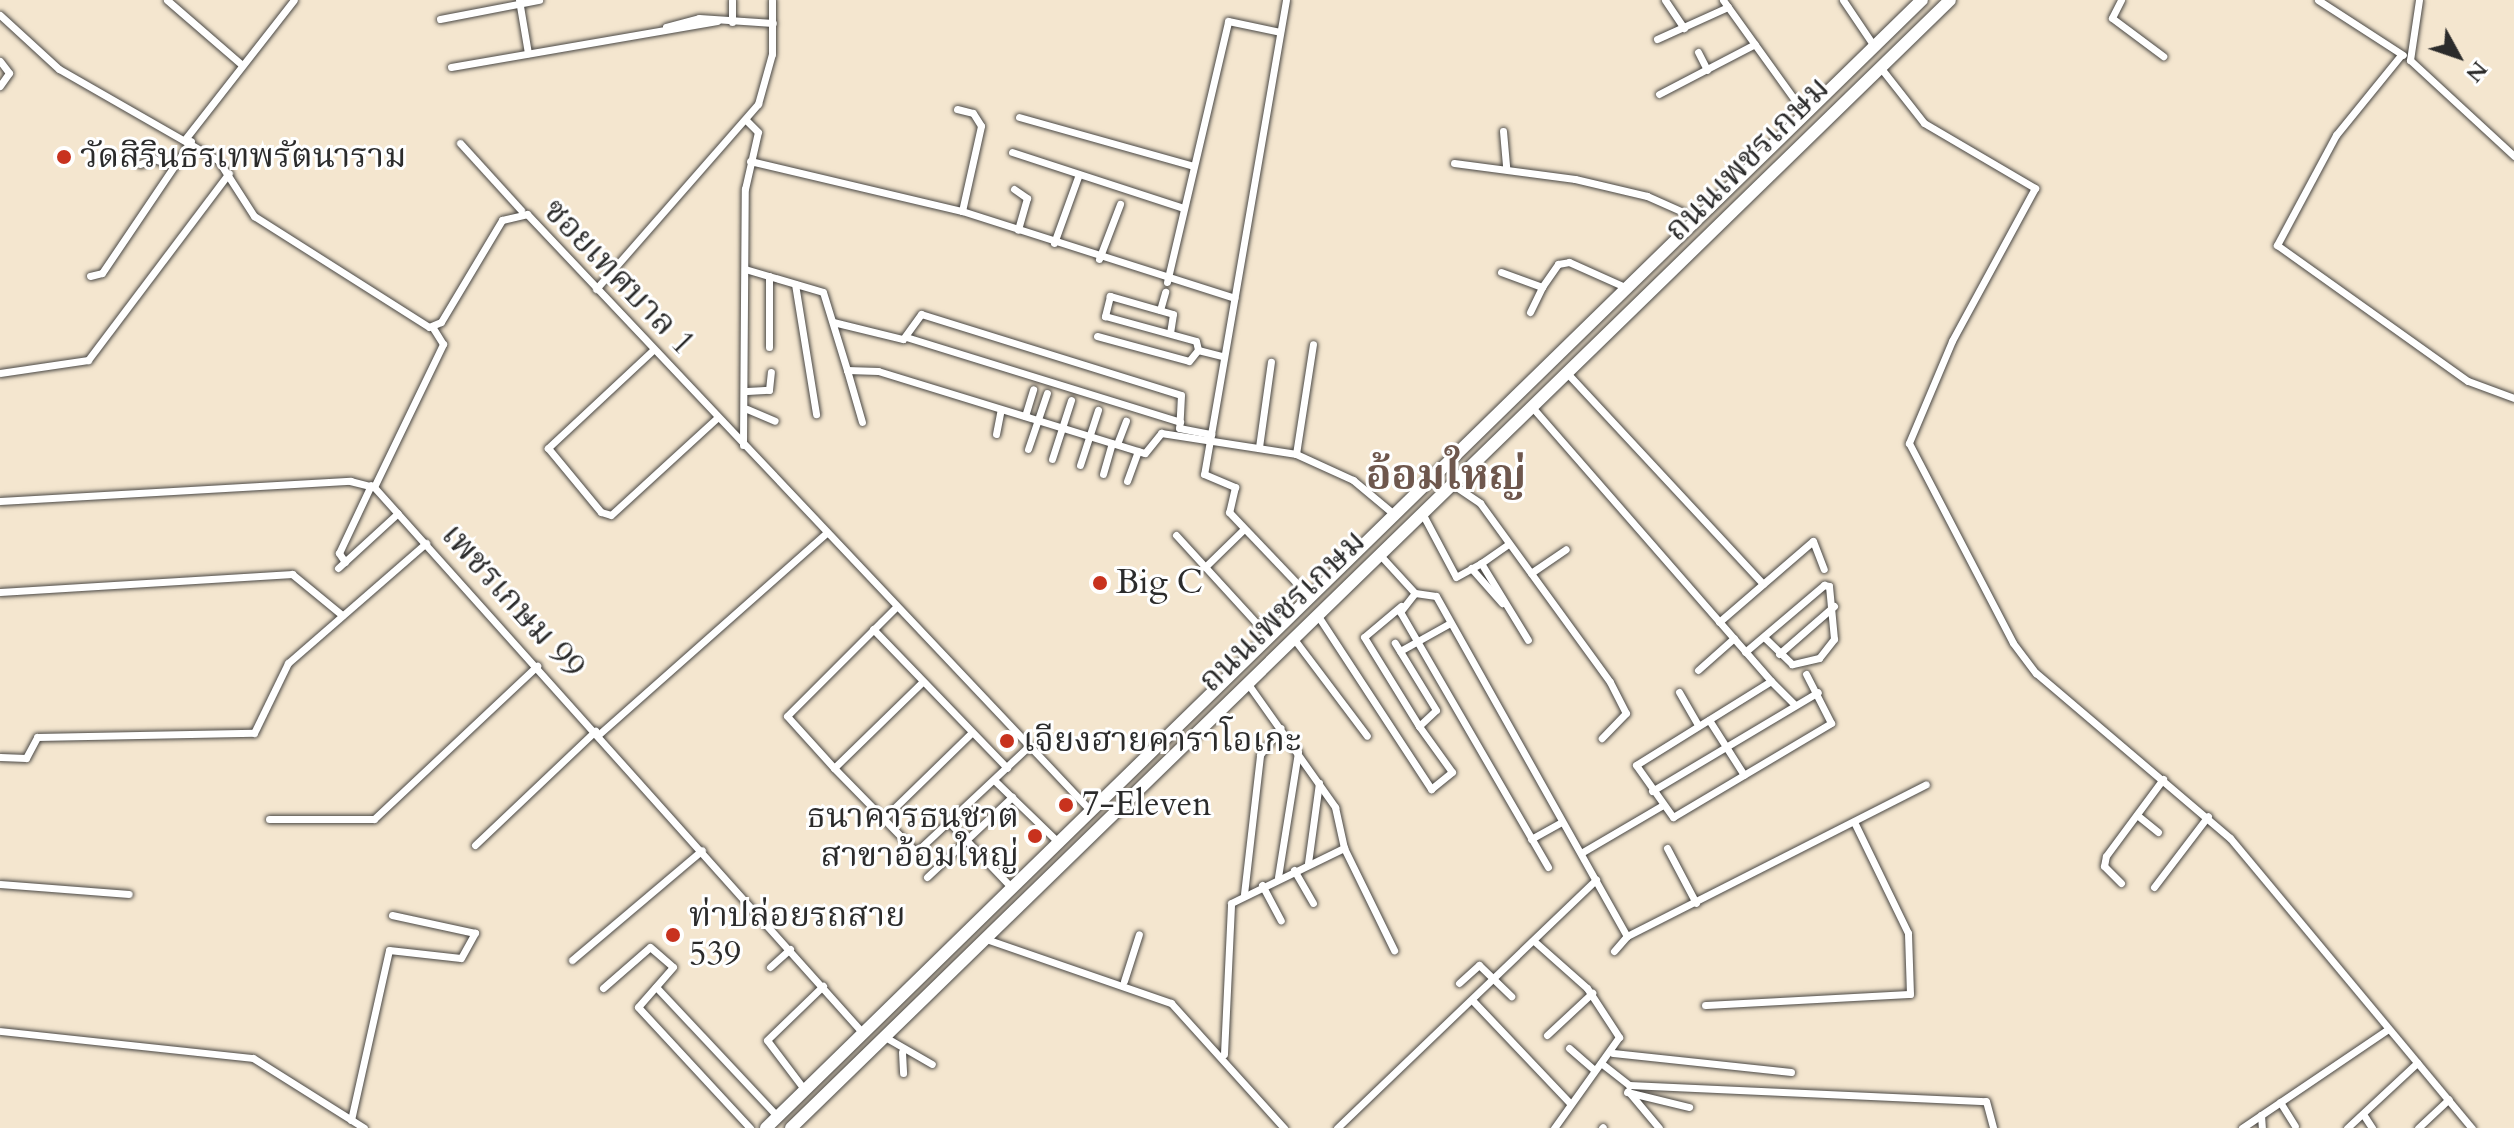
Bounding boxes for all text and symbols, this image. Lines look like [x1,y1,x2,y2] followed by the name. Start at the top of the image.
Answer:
[2418,16,2498,96] north arrow
[2459,54,2494,88] text: N
[1656,68,1838,250] street label: ถนนเพชรเกษม
[80,137,406,177] place label: วัดสิรินธรเทพรัตนาราม
[55,148,73,166] marker: วัดสิรินธรเทพรัตนาราม
[534,190,704,364] street label: ซอยเทศบาล 1
[1366,451,1526,501] district label: อ้อมใหญ่
[433,515,593,687] street label: เพชรเกษม 99
[1190,521,1374,701] street label: ถนนเพชรเกษม
[1116,563,1203,603] place label: Big C
[1091,574,1109,592] marker: Big C
[1023,721,1301,761] place label: เจียงฮายคาราโอเกะ
[998,732,1016,750] marker: เจียงฮายคาราโอเกะ
[1082,785,1212,825] place label: 7-Eleven
[807,796,1019,876] place label: ธนาคารธนชาต สาขาอ้อมใหญ่
[1057,796,1075,814] marker: 7-Eleven
[1026,827,1044,845] marker: ธนาคารธนชาต สาขาอ้อมใหญ่
[689,895,905,974] place label: ท่าปล่อยรถสาย 539
[664,926,682,944] marker: ท่าปล่อยรถสาย 539

